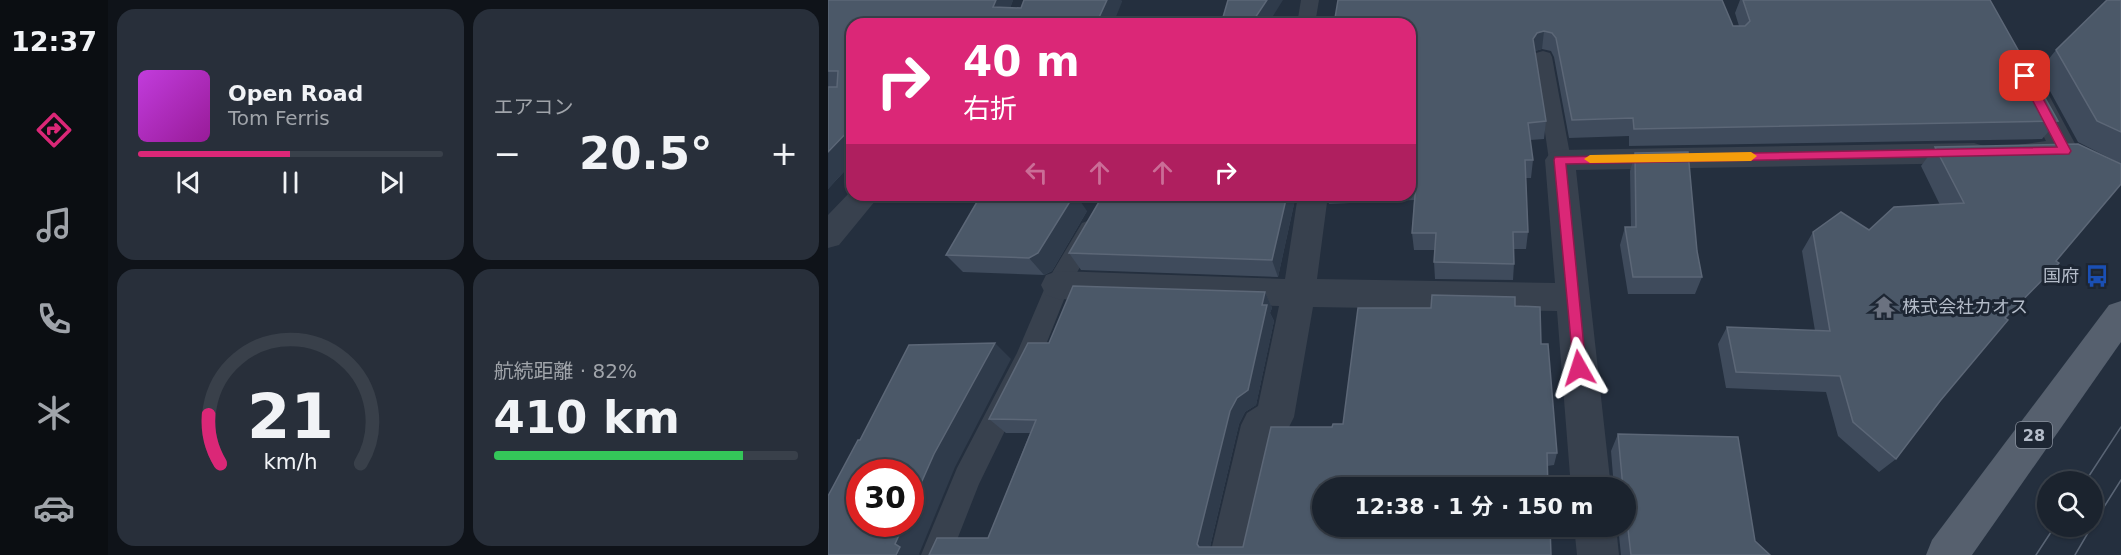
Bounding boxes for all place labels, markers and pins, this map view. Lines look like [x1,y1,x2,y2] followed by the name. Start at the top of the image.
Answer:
[1999,50,2050,101] pin
[2084,263,2110,289] bus stop icon: 国府
[2043,265,2079,286] place label: 国府
[1871,294,1897,320] temple icon: 株式会社カオス
[1902,296,2028,317] place label: 株式会社カオス

